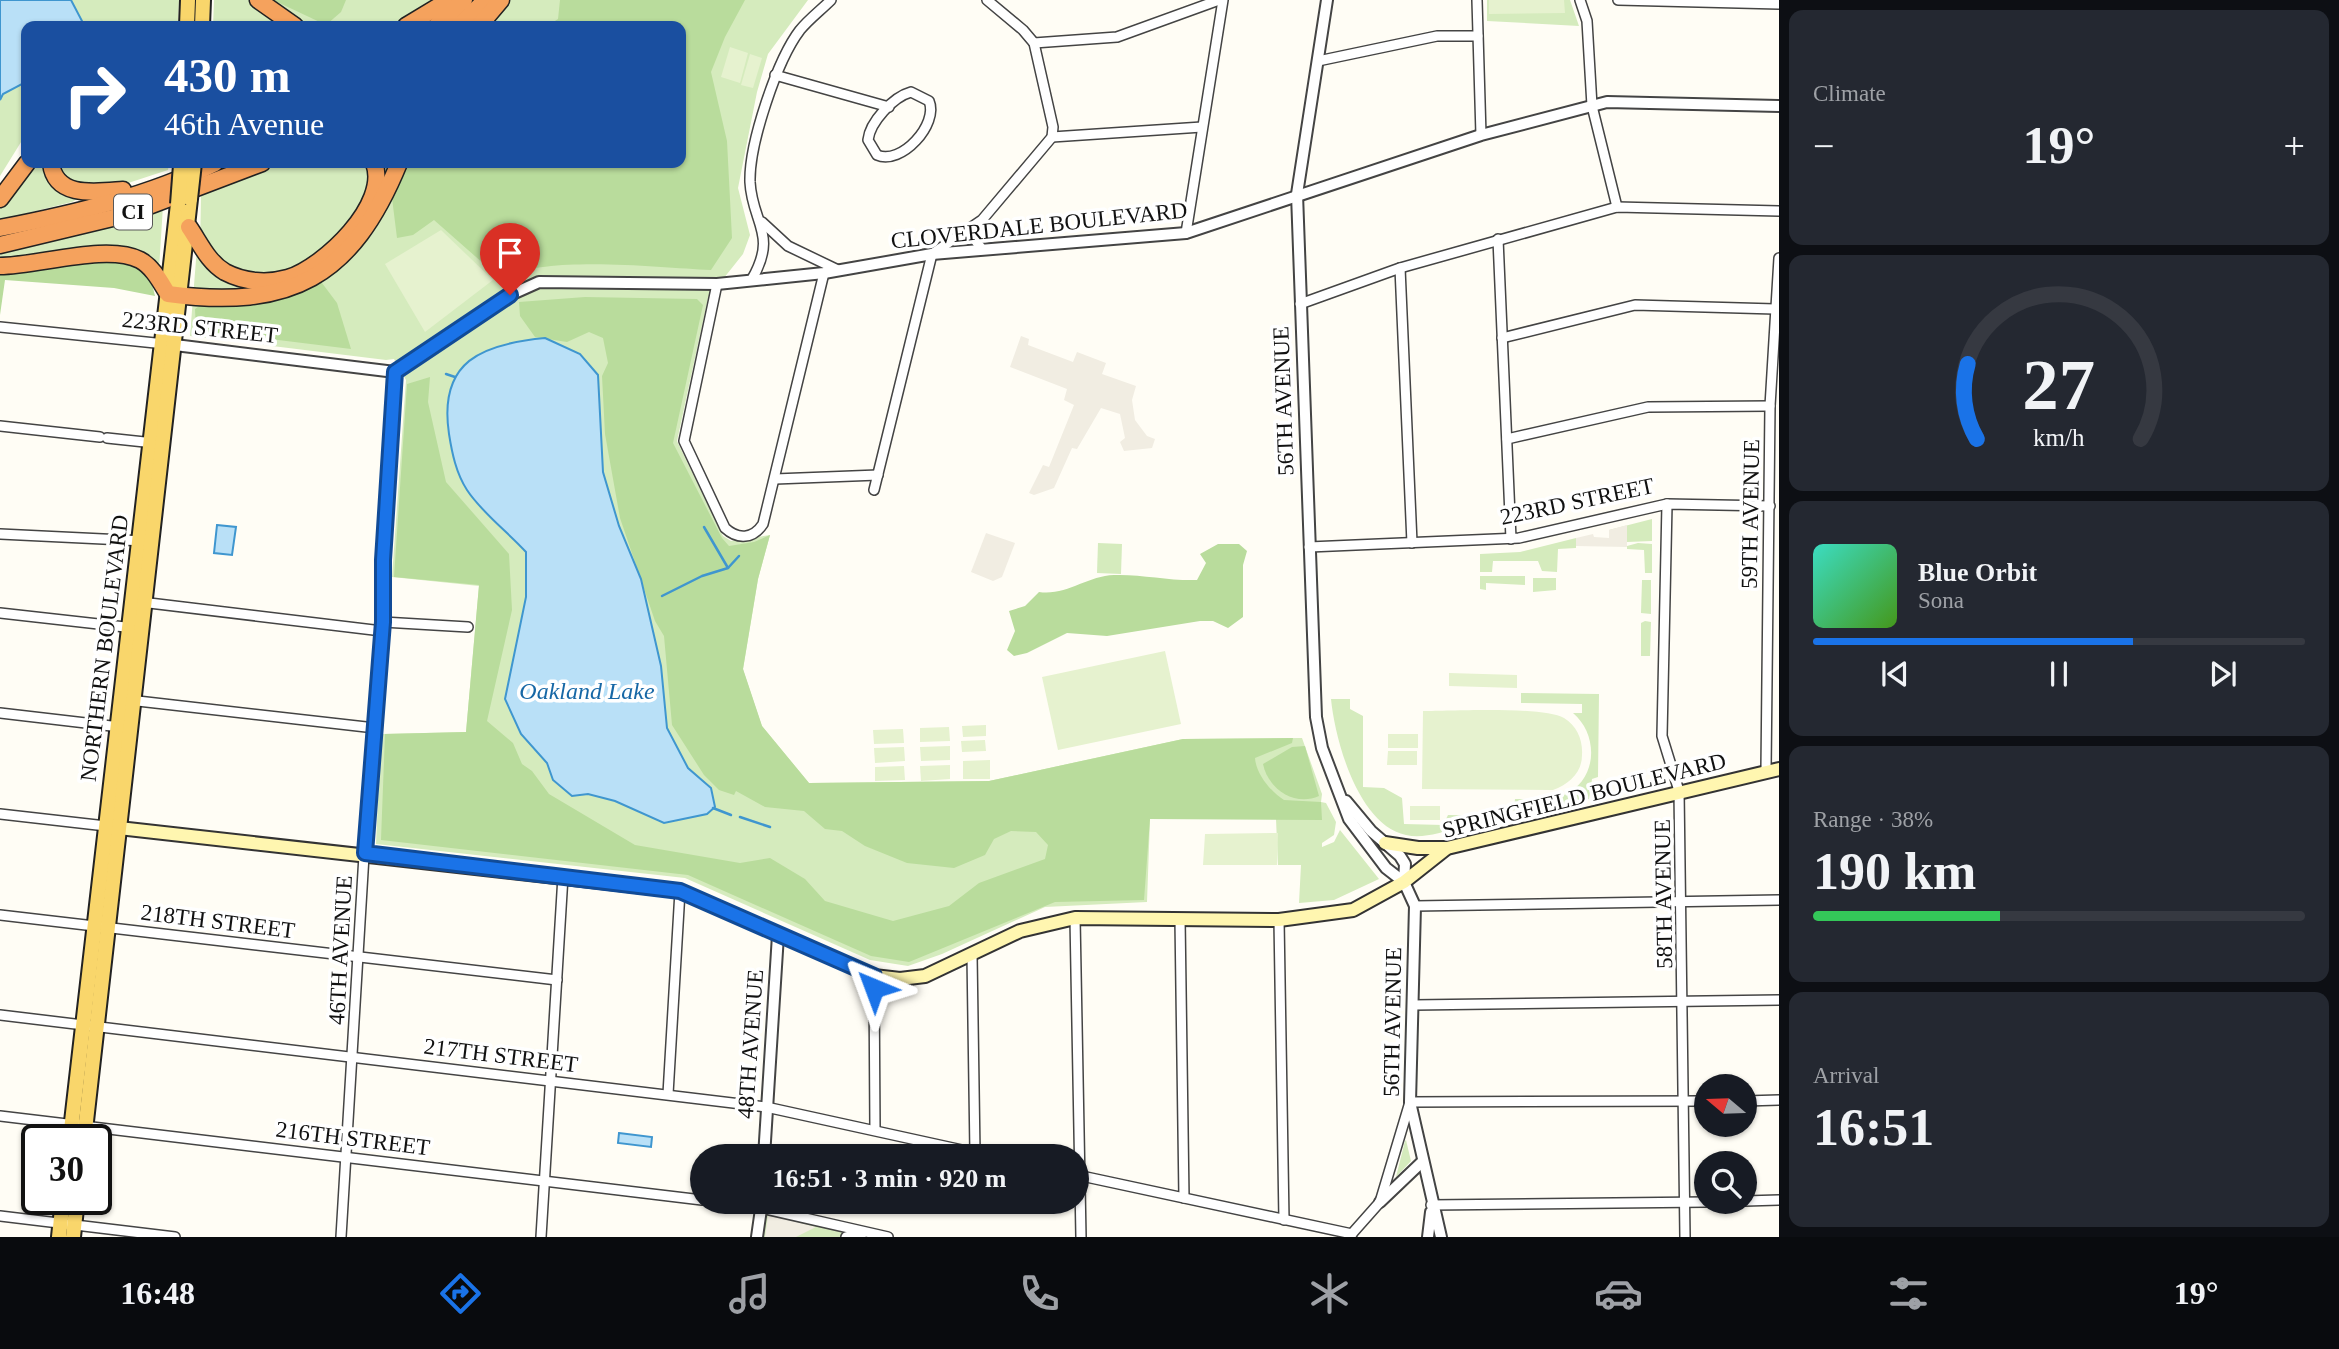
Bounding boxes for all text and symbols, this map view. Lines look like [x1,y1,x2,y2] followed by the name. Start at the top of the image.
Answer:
[164,48,291,103] text: 430 m
[49,49,140,140] icon: right
[1813,81,1886,106] text: Climate
[164,106,324,142] text: 46th Avenue
[2023,117,2095,174] text: 19°
[1813,125,1834,167] text: −
[2284,125,2305,167] text: +
[114,194,152,230] road number: CI
[890,197,1189,254] street label: CLOVERDALE BOULEVARD
[480,223,540,295] pin
[491,234,529,272] icon: arrive
[121,307,279,348] street label: 223RD STREET
[1268,326,1299,476] street label: 56TH AVENUE
[2023,345,2095,426] text: 27
[2033,424,2085,451] text: km/h
[1737,439,1764,589] street label: 59TH AVENUE
[1498,473,1656,530] street label: 223RD STREET
[76,513,133,783] street label: NORTHERN BOULEVARD
[1918,558,2037,587] text: Blue Orbit
[1918,588,1964,613] text: Sona
[1876,655,1914,693] icon: previous
[2040,655,2078,693] icon: pause
[2204,655,2242,693] icon: next
[519,678,655,704] water label: Oakland Lake
[1440,748,1729,843] street label: SPRINGFIELD BOULEVARD
[1813,807,1933,832] text: Range · 38%
[1650,819,1677,969] street label: 58TH AVENUE
[1813,843,1976,900] text: 190 km
[324,875,357,1025] street label: 46TH AVENUE
[139,900,297,943] street label: 218TH STREET
[1379,947,1406,1097] street label: 56TH AVENUE
[837,951,911,1025] position arrow
[733,968,768,1120] street label: 48TH AVENUE
[422,1034,580,1077] street label: 217TH STREET
[1813,1063,1879,1088] text: Arrival
[1694,1074,1757,1138] north arrow
[1694,1074,1757,1214] map controls
[1813,1099,1934,1156] text: 16:51
[274,1117,432,1160] street label: 216TH STREET
[21,1124,112,1215] speed limit sign: 30
[1694,1151,1757,1214] button: search
[773,1164,1007,1193] text: 16:51 · 3 min · 920 m
[436,1269,485,1318] icon: directions
[725,1269,774,1318] icon: music
[1015,1269,1064,1318] icon: phone
[1305,1269,1354,1318] icon: climate
[1594,1269,1643,1318] icon: car
[1884,1269,1933,1318] icon: filters
[120,1275,195,1311] text: 16:48
[2174,1275,2219,1311] text: 19°

